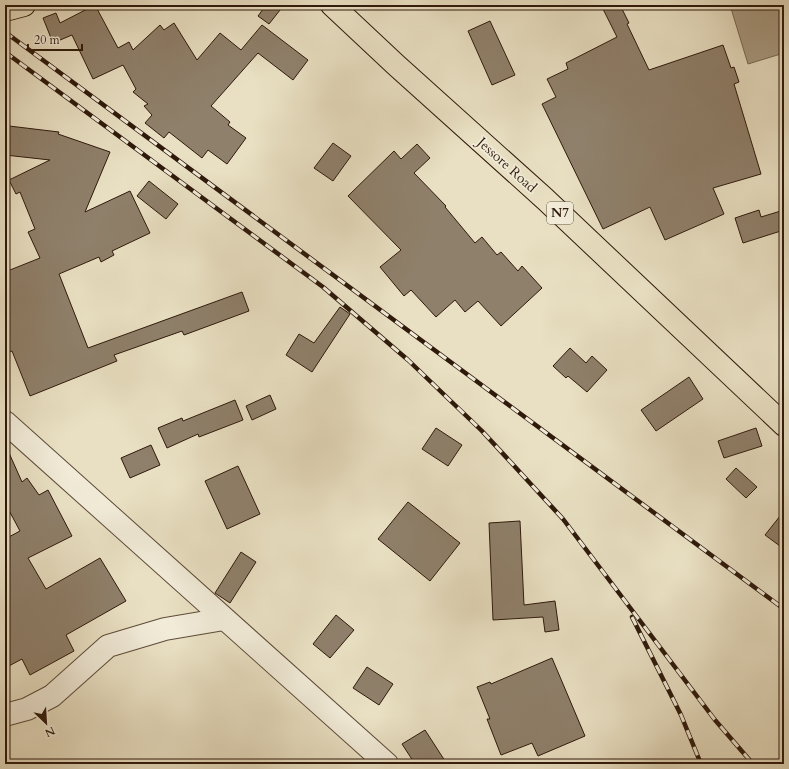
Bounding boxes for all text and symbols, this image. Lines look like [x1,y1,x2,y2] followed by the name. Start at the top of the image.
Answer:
[28,26,82,52] scale bar
[34,32,61,48] text: 20 m
[472,132,541,197] street label: Jessore Road
[547,202,573,224] road number: N7
[26,703,66,743] north arrow
[42,723,58,741] text: N

